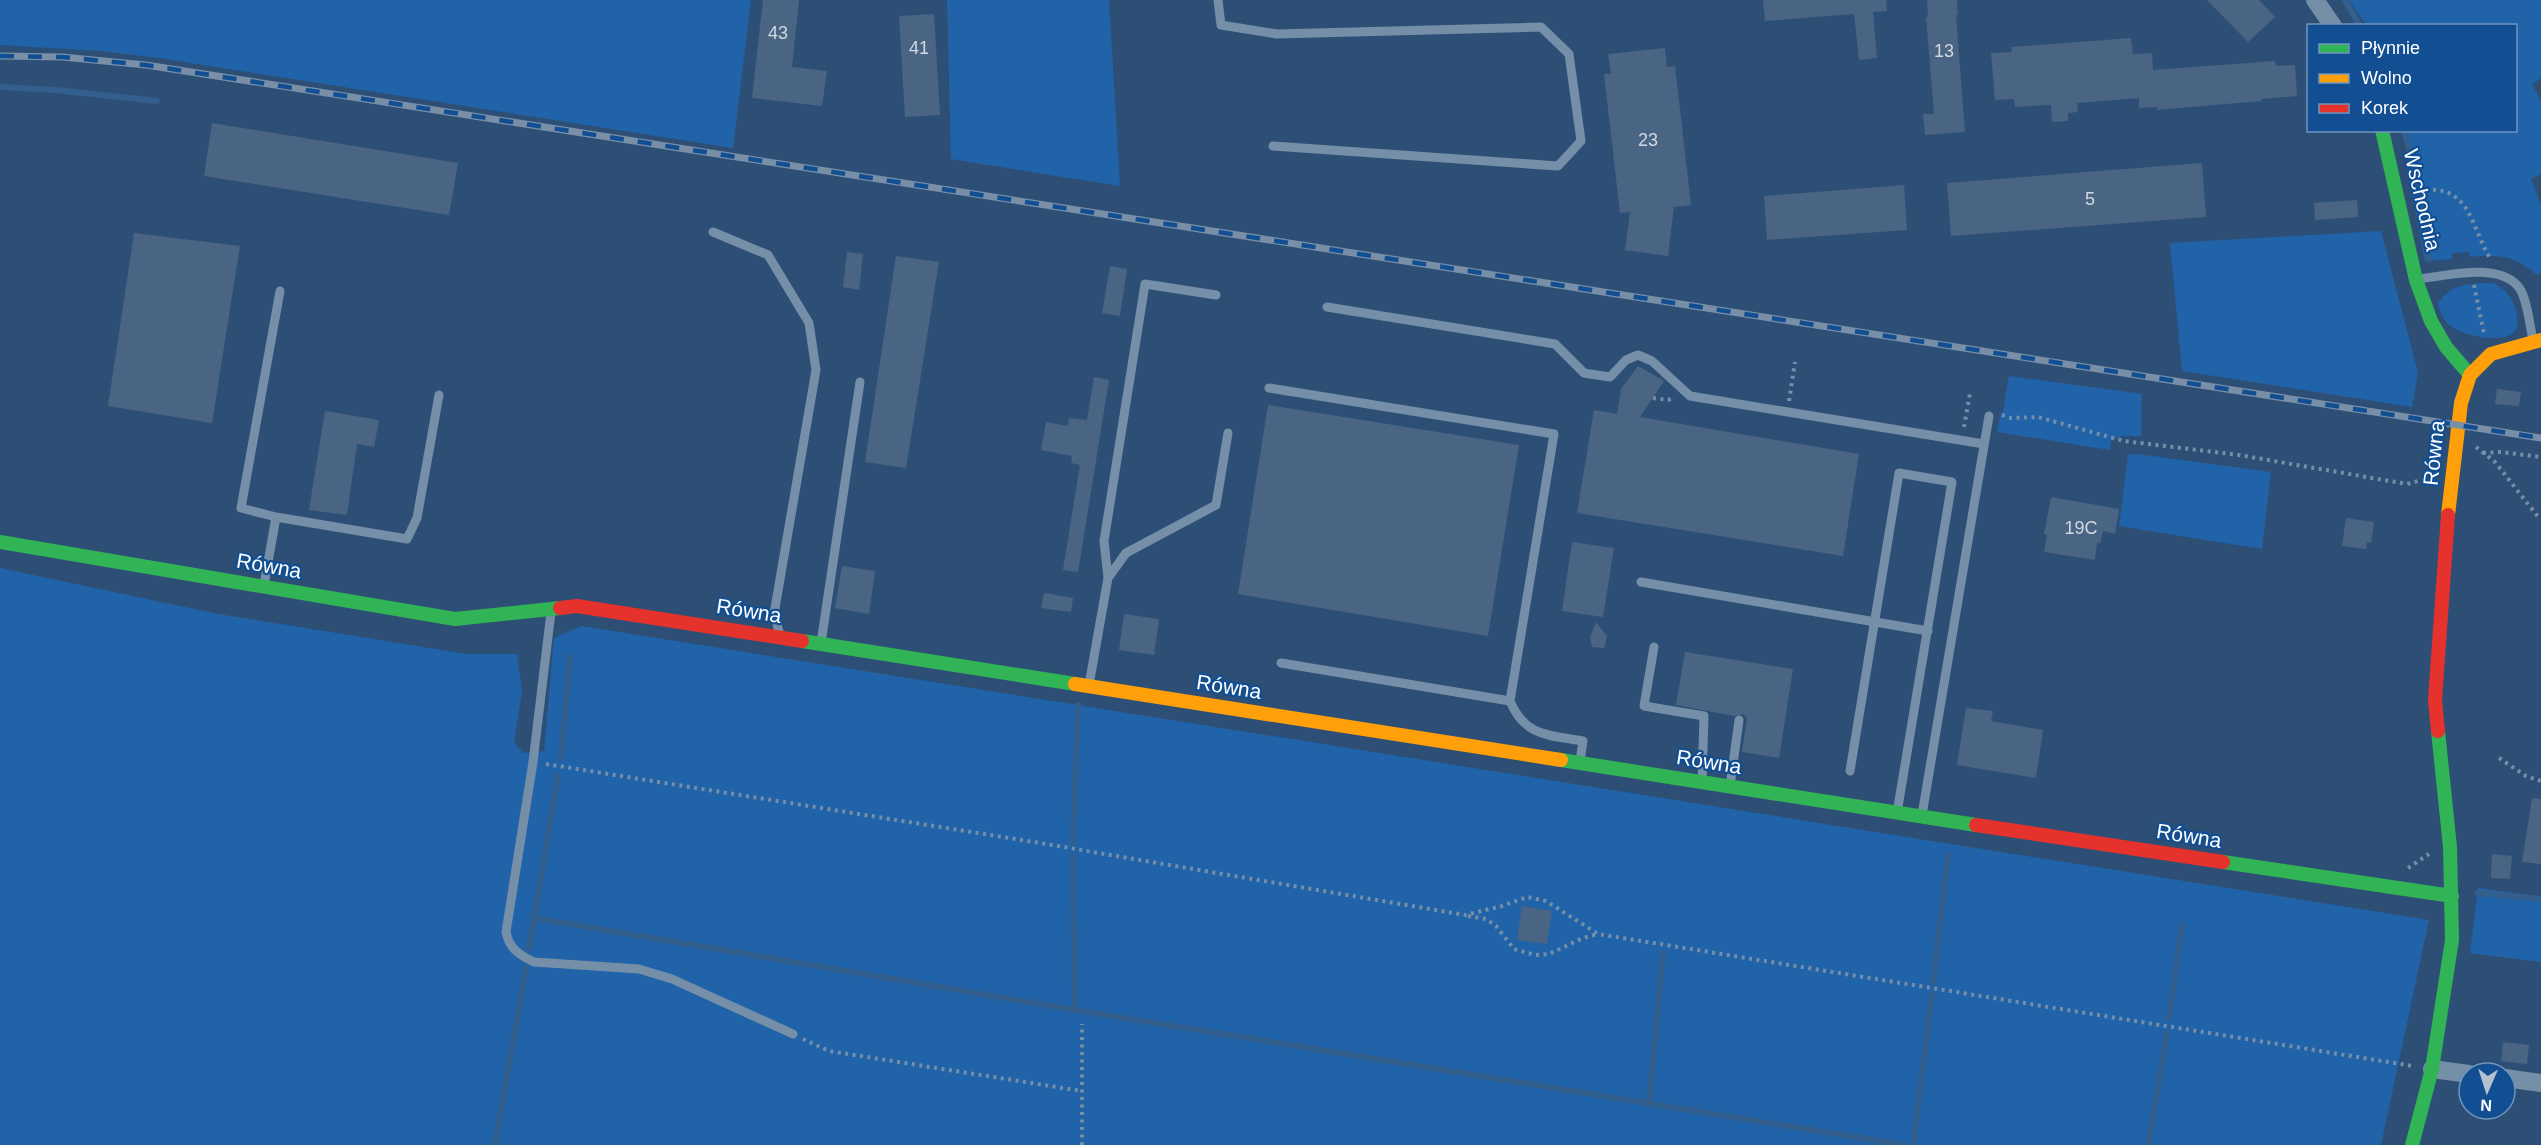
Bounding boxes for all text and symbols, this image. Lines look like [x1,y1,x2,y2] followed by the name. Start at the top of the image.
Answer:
[768,23,788,43] house number: 43
[2307,24,2517,132] legend
[909,38,929,58] house number: 41
[2361,38,2420,58] text: Płynnie
[1934,41,1954,61] house number: 13
[2361,68,2412,88] text: Wolno
[2361,98,2409,118] text: Korek
[1638,130,1658,150] house number: 23
[2400,147,2445,253] street label: Wschodnia
[2085,189,2095,209] house number: 5
[2419,419,2448,487] street label: Równa
[2064,518,2098,538] house number: 19C
[235,549,304,583] street label: Równa
[715,594,783,627] street label: Równa
[1195,670,1263,703] street label: Równa
[1675,745,1743,778] street label: Równa
[2155,819,2223,852] street label: Równa
[2457,1061,2517,1121] north arrow
[2480,1097,2492,1114] text: N

